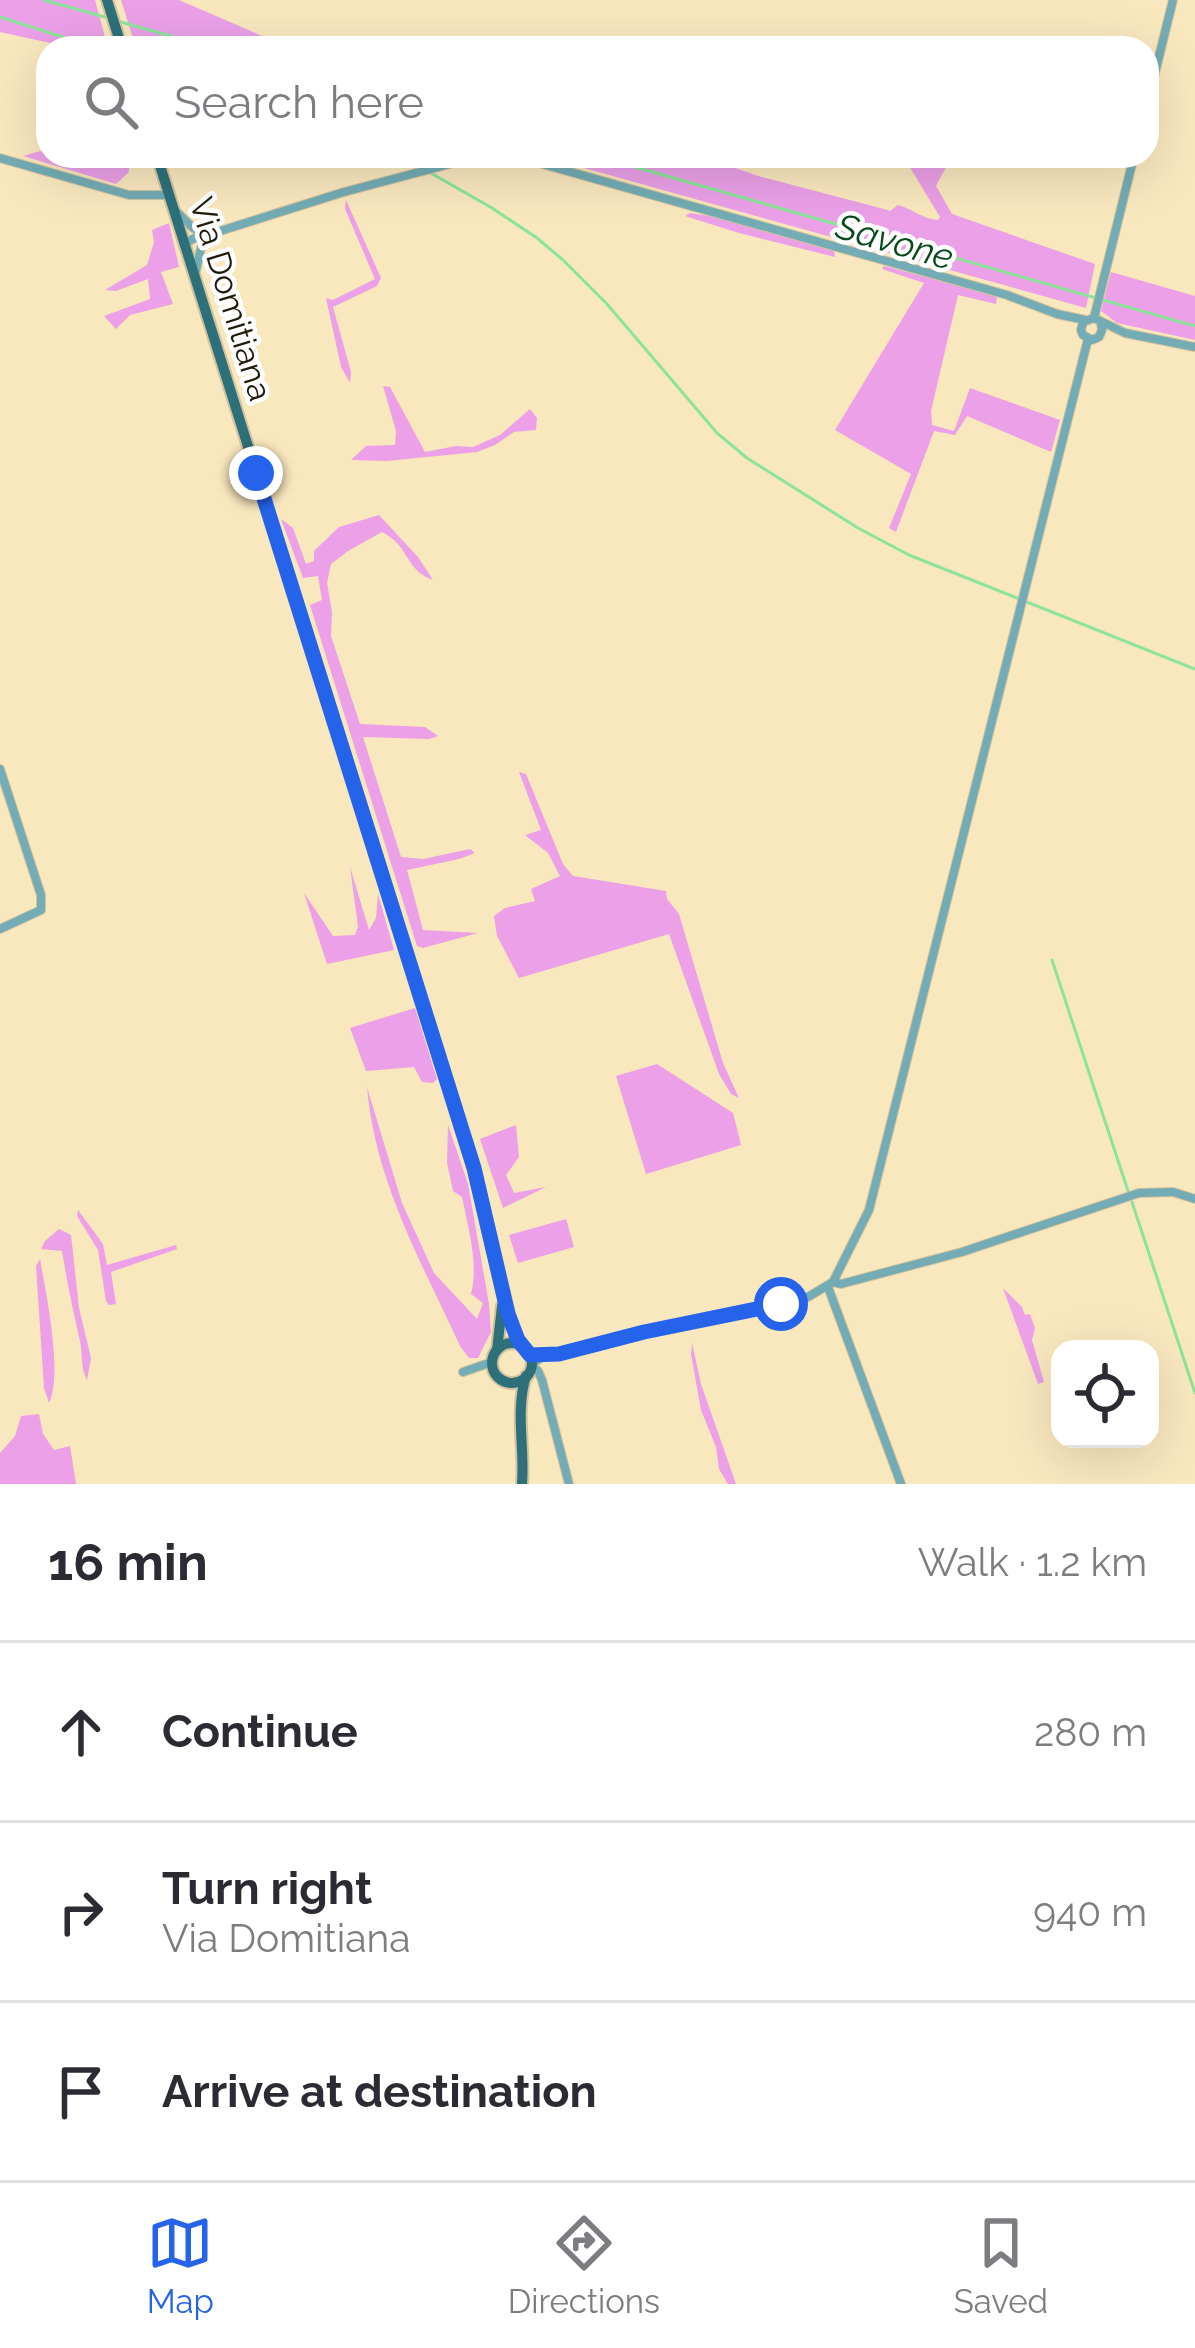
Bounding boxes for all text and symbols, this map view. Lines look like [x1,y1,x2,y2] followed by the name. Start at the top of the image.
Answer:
[36,36,1159,168] search box
[78,69,144,135] icon: search
[174,76,424,129] text: Search here
[182,193,280,405] street label: Via Domitiana
[831,204,958,278] water label: Savone
[229,446,283,500] route end
[754,1277,808,1331] route start
[1051,1340,1159,1448] map controls
[1051,1340,1159,1448] button: locate
[48,1532,208,1592] text: 16 min
[918,1539,1147,1585] text: Walk · 1.2 km
[48,1699,114,1765] icon: ahead
[162,1705,358,1758] text: Continue
[1034,1709,1147,1755] text: 280 m
[162,1862,372,1915] text: Turn right
[48,1879,114,1945] icon: right
[1033,1889,1147,1935] text: 940 m
[162,1915,410,1961] text: Via Domitiana
[48,2059,114,2125] icon: arrive
[162,2065,597,2118] text: Arrive at destination
[147,2210,214,2321] tab: Map
[508,2210,660,2321] tab: Directions
[954,2210,1048,2321] tab: Saved

